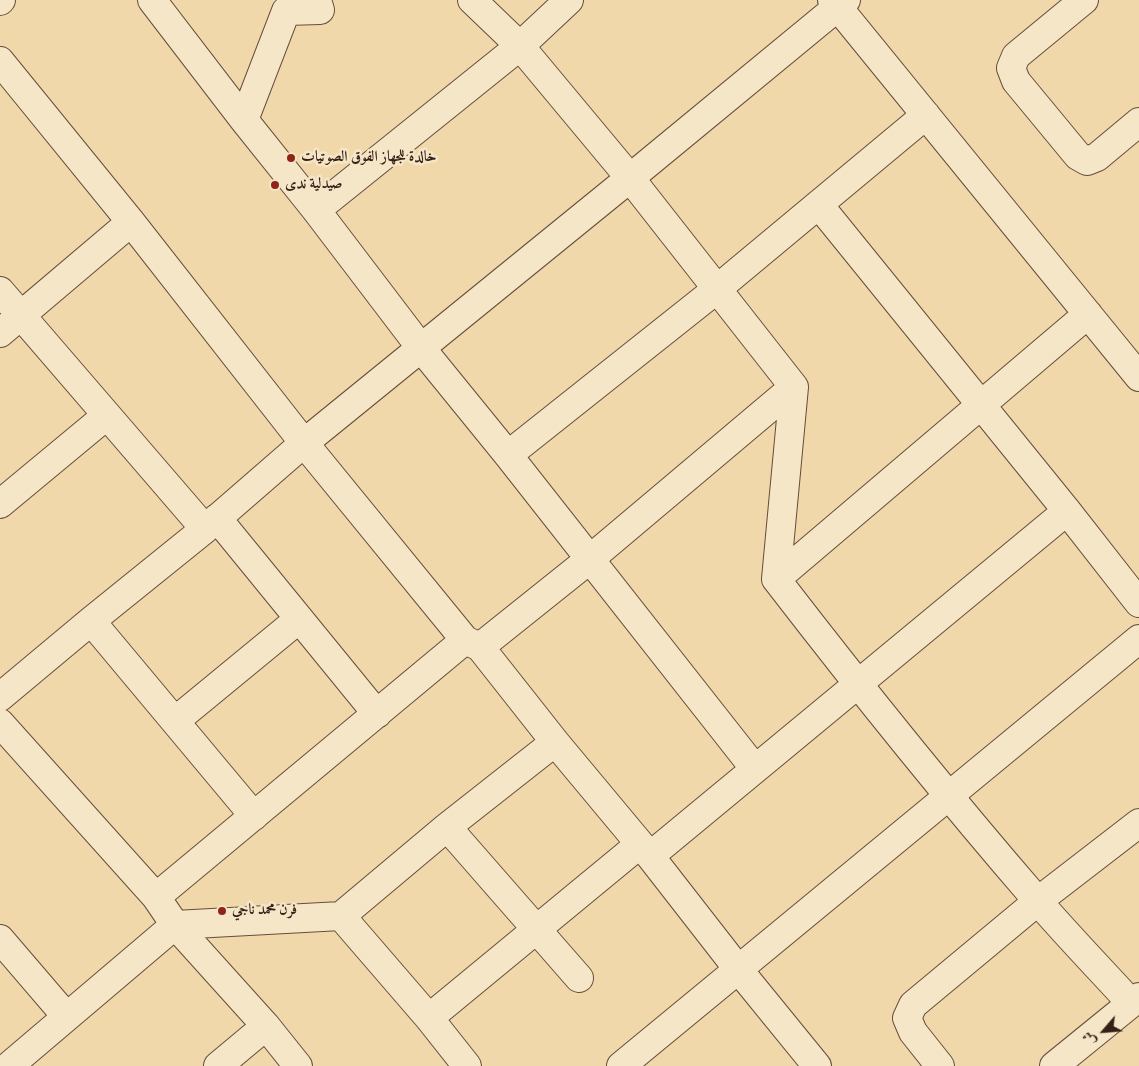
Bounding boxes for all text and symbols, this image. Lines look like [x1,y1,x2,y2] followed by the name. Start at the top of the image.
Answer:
[301,149,436,167] place label: خالدة للجهاز الفوق الصوتيات
[285,152,297,164] marker: خالدة للجهاز الفوق الصوتيات
[285,176,343,194] place label: صيدلية ندى
[269,179,281,191] marker: صيدلية ندى
[232,902,297,920] place label: فرن محمد ناجي
[216,905,228,917] marker: فرن محمد ناجي
[1079,1006,1129,1056] north arrow
[1079,1027,1103,1049] text: ش

